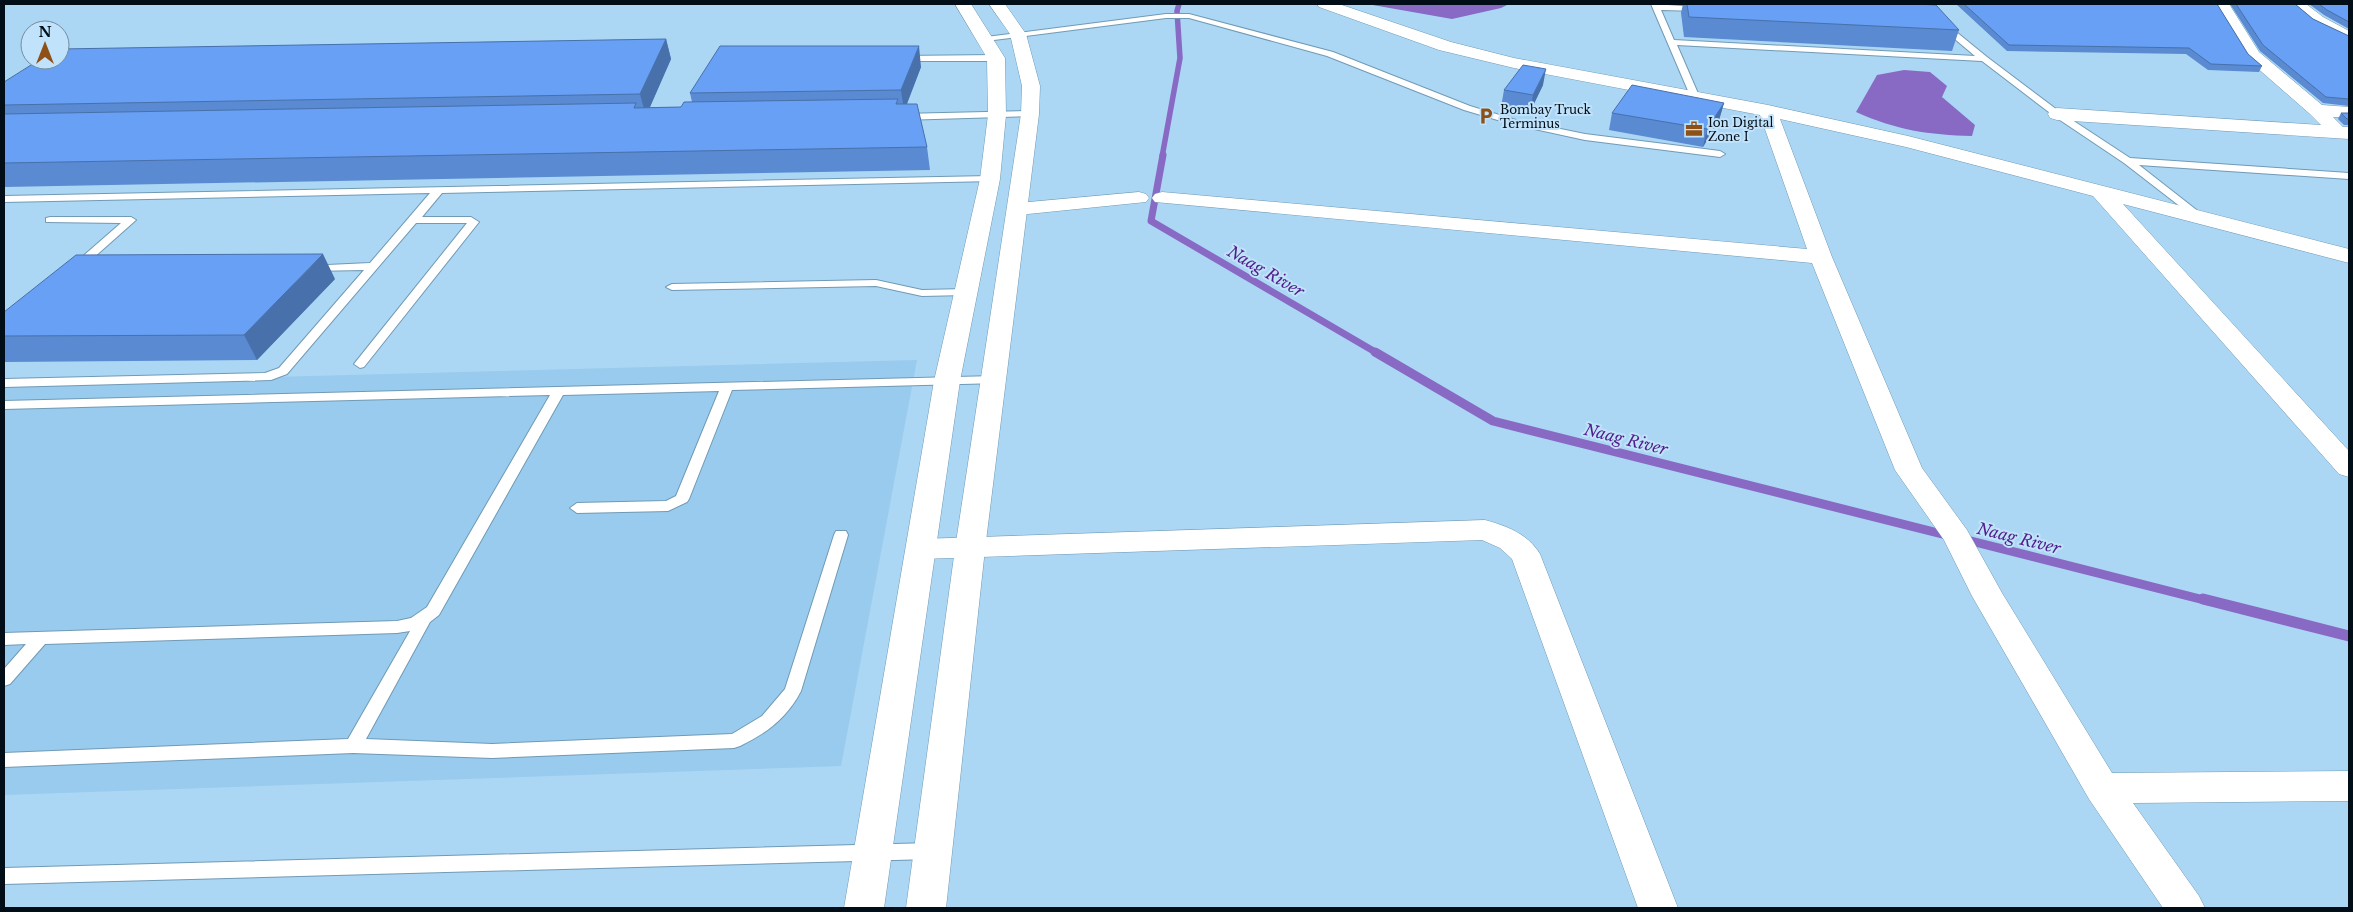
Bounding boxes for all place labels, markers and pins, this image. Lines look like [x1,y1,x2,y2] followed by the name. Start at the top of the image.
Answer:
[1500,102,1592,131] place label: Bombay Truck Terminus
[1476,106,1496,126] parking icon: Bombay Truck Terminus
[1708,115,1773,144] place label: Ion Digital Zone I
[1684,119,1704,139] office icon: Ion Digital Zone I

